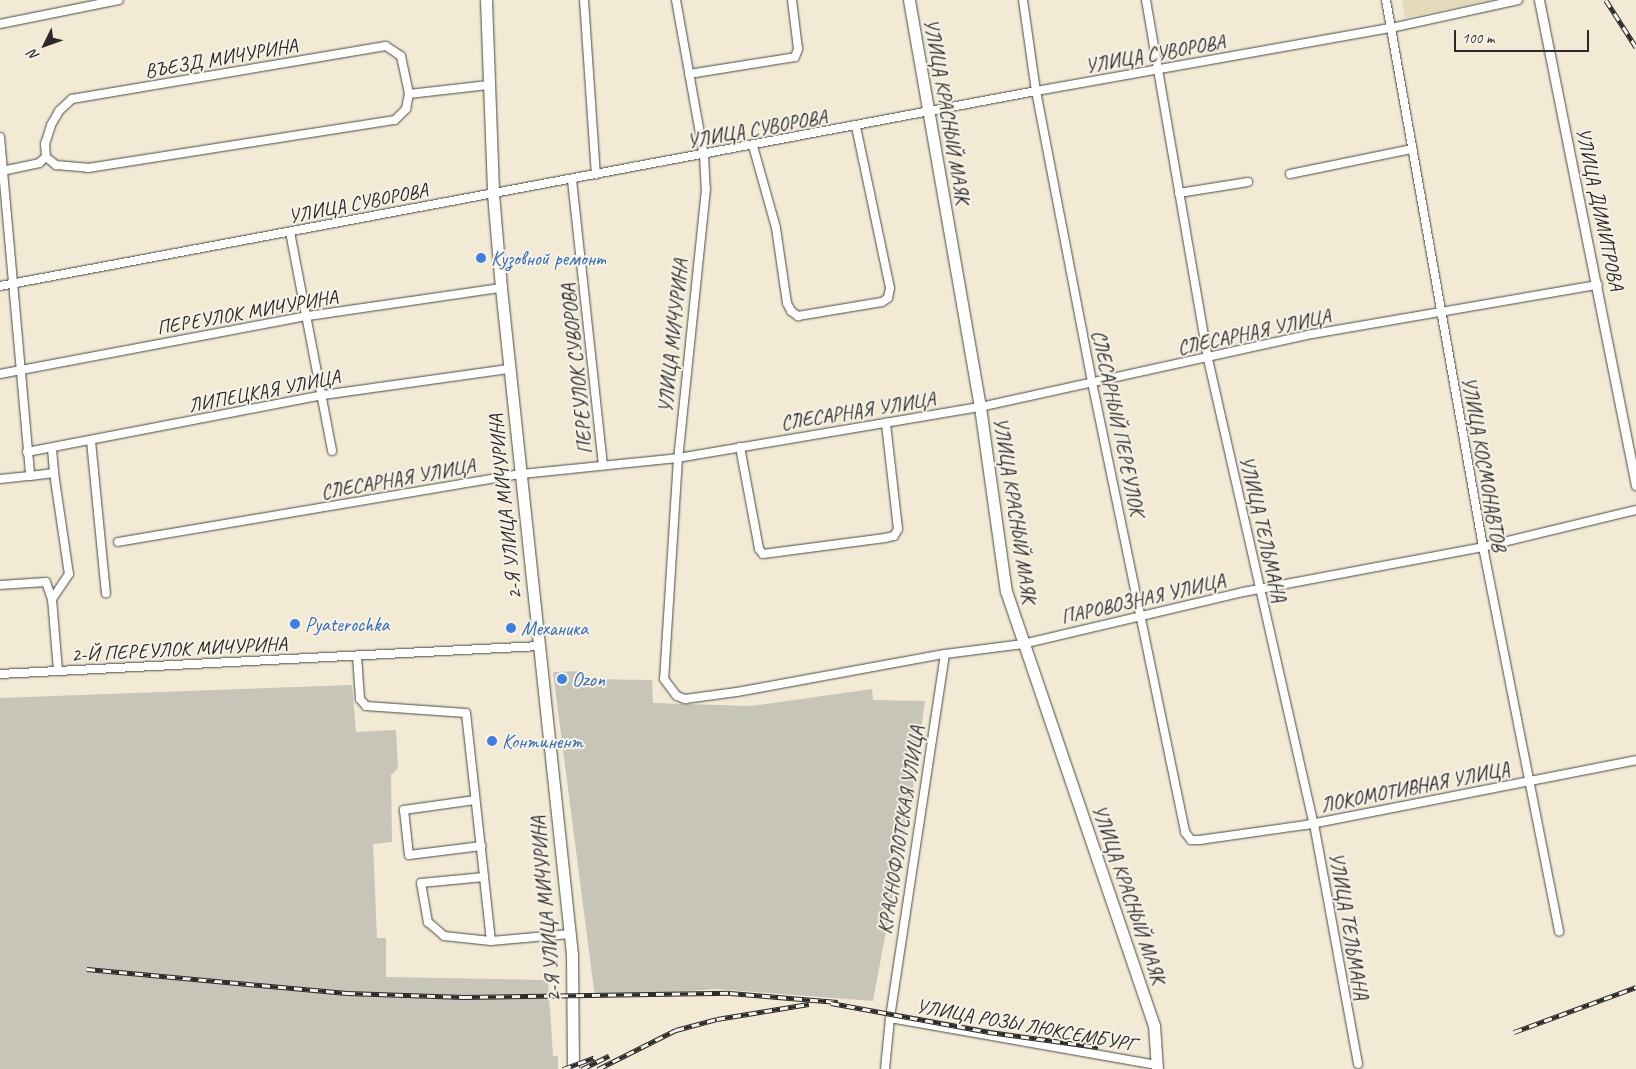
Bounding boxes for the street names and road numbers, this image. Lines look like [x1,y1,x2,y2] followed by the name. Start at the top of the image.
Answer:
[919,16,975,206] street label: УЛИЦА КРАСНЫЙ МАЯК
[1083,30,1227,78] street label: УЛИЦА СУВОРОВА
[143,33,299,83] street label: ВЪЕЗД МИЧУРИНА
[685,105,829,153] street label: УЛИЦА СУВОРОВА
[1571,126,1629,292] street label: УЛИЦА ДИМИТРОВА
[286,178,430,228] street label: УЛИЦА СУВОРОВА
[653,258,693,414] street label: УЛИЦА МИЧУРИНА
[556,283,598,455] street label: ПЕРЕУЛОК СУВОРОВА
[155,284,339,340] street label: ПЕРЕУЛОК МИЧУРИНА
[1175,304,1333,360] street label: СЛЕСАРНАЯ УЛИЦА
[1087,328,1149,518] street label: СЛЕСАРНЫЙ ПЕРЕУЛОК
[186,365,342,417] street label: ЛИПЕЦКАЯ УЛИЦА
[1457,375,1511,553] street label: УЛИЦА КОСМОНАВТОВ
[779,387,937,435] street label: СЛЕСАРНАЯ УЛИЦА
[483,414,527,600] street label: 2-Я УЛИЦА МИЧУРИНА
[988,415,1042,605] street label: УЛИЦА КРАСНЫЙ МАЯК
[319,454,477,504] street label: СЛЕСАРНАЯ УЛИЦА
[1235,454,1291,604] street label: УЛИЦА ТЕЛЬМАНА
[1059,569,1227,629] street label: ПАРОВОЗНАЯ УЛИЦА
[71,631,287,667] street label: 2-Й ПЕРЕУЛОК МИЧУРИНА
[873,725,929,935] street label: КРАСНОФЛОТСКАЯ УЛИЦА
[1319,757,1511,817] street label: ЛОКОМОТИВНАЯ УЛИЦА
[1087,801,1171,987] street label: УЛИЦА КРАСНЫЙ МАЯК
[526,816,566,1002] street label: 2-Я УЛИЦА МИЧУРИНА
[1324,850,1374,1002] street label: УЛИЦА ТЕЛЬМАНА
[915,994,1137,1056] street label: УЛИЦА РОЗЫ ЛЮКСЕМБУРГ

